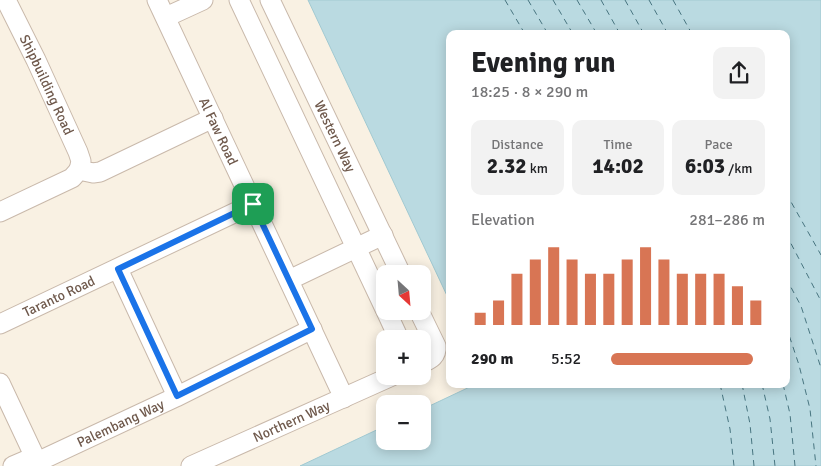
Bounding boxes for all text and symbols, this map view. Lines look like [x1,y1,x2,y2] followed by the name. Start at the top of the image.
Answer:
[16,32,77,138] street label: Shipbuilding Road
[471,46,616,80] text: Evening run
[713,47,765,99] button: share
[471,82,588,102] text: 18:25 · 8 × 290 m
[195,95,241,168] street label: Al Faw Road
[310,98,359,175] street label: Western Way
[491,136,543,153] text: Distance
[604,136,632,153] text: Time
[705,136,733,153] text: Pace
[487,153,527,179] text: 2.32
[592,153,644,179] text: 14:02
[685,153,725,179] text: 6:03
[527,160,548,177] text: km
[725,160,752,177] text: /km
[232,183,274,225] pin
[239,190,267,218] icon: arrive
[471,210,535,230] text: Elevation
[689,210,765,230] text: 281–286 m
[376,265,431,320] north arrow
[376,265,431,450] map controls
[20,272,98,321] street label: Taranto Road
[376,330,431,385] button: +
[471,349,513,369] text: 290 m
[551,349,581,369] text: 5:52
[376,395,431,450] button: −
[74,396,167,451] street label: Palembang Way
[250,397,333,446] street label: Northern Way

